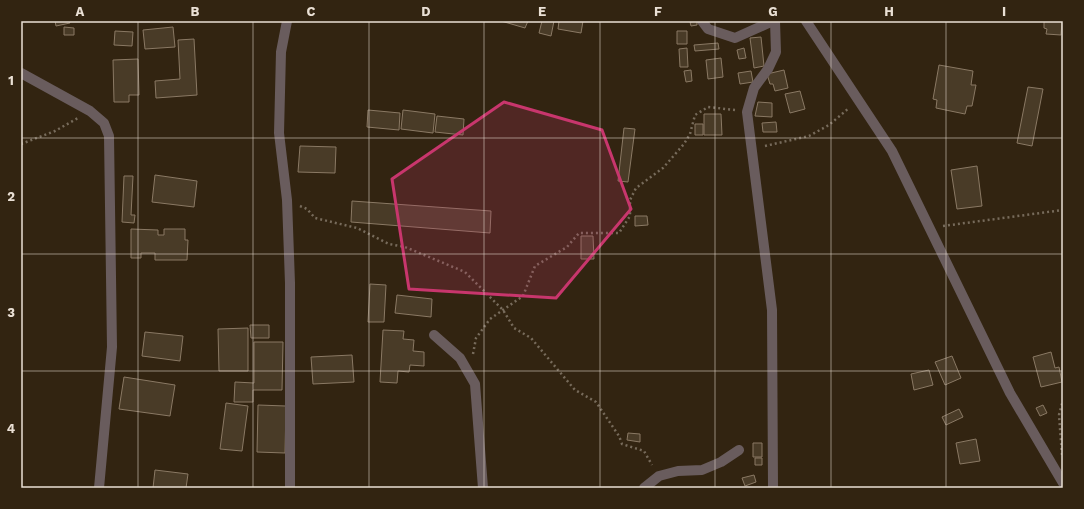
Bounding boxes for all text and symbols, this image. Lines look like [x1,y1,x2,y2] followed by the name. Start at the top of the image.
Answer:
[76,4,85,19] text: A
[191,4,200,19] text: B
[307,4,316,19] text: C
[421,4,431,19] text: D
[538,4,546,19] text: E
[654,4,662,19] text: F
[768,4,778,19] text: G
[884,4,894,19] text: H
[1002,4,1006,19] text: I
[8,73,14,88] text: 1
[7,189,15,204] text: 2
[7,305,15,320] text: 3
[7,421,16,436] text: 4

